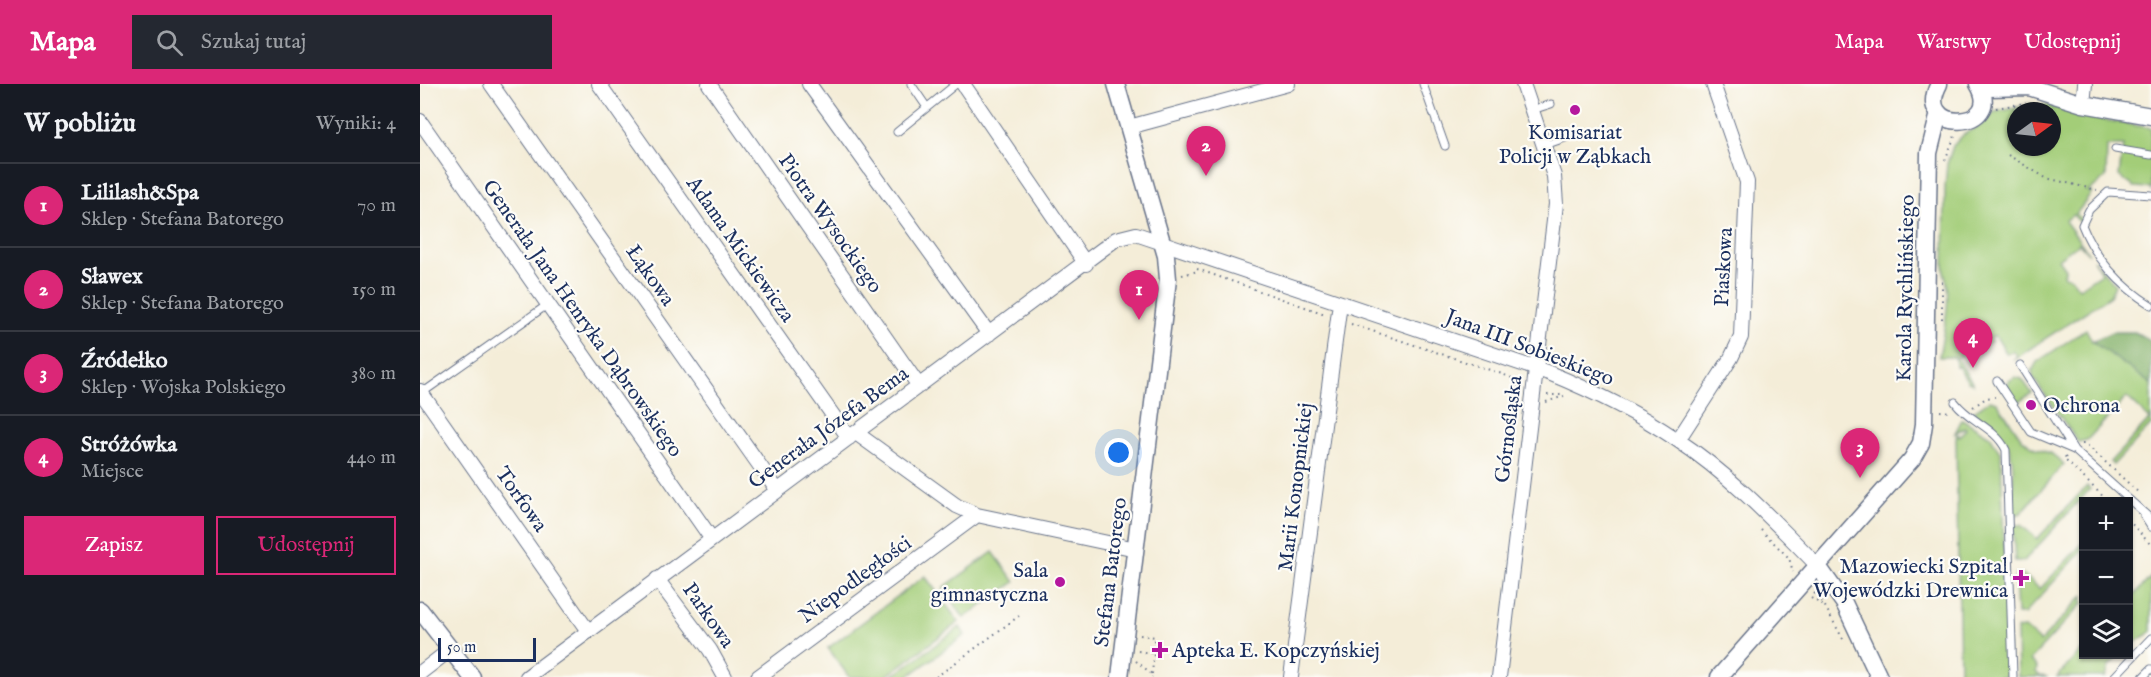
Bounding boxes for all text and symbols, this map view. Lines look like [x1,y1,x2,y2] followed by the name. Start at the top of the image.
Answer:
[132,15,552,69] search box
[30,25,96,60] text: Mapa
[153,26,186,59] icon: search
[201,28,306,56] text: Szukaj tutaj
[1834,29,1884,56] text: Mapa
[1917,29,1991,56] text: Warstwy
[2024,29,2121,56] text: Udostępnij
[2007,102,2061,156] north arrow
[1568,103,1582,117] marker: Komisariat Policji w Ząbkach
[24,107,136,140] text: W pobliżu
[316,111,396,136] text: Wyniki: 4
[1499,120,1651,171] place label: Komisariat Policji w Ząbkach
[1186,126,1226,176] pin: 2
[772,149,888,299] street label: Piotra Wysockiego
[679,171,801,329] street label: Adama Mickiewicza
[475,175,688,463] street label: Generała Jana Henryka Dąbrowskiego
[81,179,199,207] text: Lililash&Spa
[40,193,47,218] text: 1
[357,193,396,218] text: 70 m
[1891,194,1922,382] street label: Karola Rychlińskiego
[81,207,284,232] text: Sklep · Stefana Batorego
[1709,226,1740,307] street label: Piaskowa
[619,240,681,313] street label: Łąkowa
[81,263,143,291] text: Sławex
[1120,270,1158,320] pin: 1
[39,277,48,302] text: 2
[352,277,396,302] text: 150 m
[81,291,284,316] text: Sklep · Stefana Batorego
[1439,303,1618,393] street label: Jana III Sobieskiego
[1954,318,1992,368] pin: 4
[81,347,168,375] text: Źródełko
[743,360,915,496] street label: Generała Józefa Bema
[40,361,47,386] text: 3
[351,361,396,386] text: 380 m
[1490,373,1530,484] street label: Górnośląska
[81,375,286,400] text: Sklep · Wojska Polskiego
[2043,393,2121,420] place label: Ochrona
[2024,398,2038,412] marker: Ochrona
[1273,401,1320,573] street label: Marii Konopnickiej
[1840,428,1880,478] pin: 3
[81,431,177,459] text: Stróżówka
[1104,438,1133,467] your location
[39,445,48,470] text: 4
[347,445,396,470] text: 440 m
[81,459,144,484] text: Miejsce
[489,462,554,539] street label: Torfowa
[1089,496,1134,649] street label: Stefana Batorego
[2079,497,2133,659] map controls
[2079,497,2133,551] button: +
[24,516,204,575] button: Zapisz
[216,516,396,575] button: Udostępnij
[794,530,917,630] street label: Niepodległości
[2079,551,2133,605] button: −
[1813,554,2009,605] place label: Mazowiecki Szpital Wojewódzki Drewnica
[931,558,1049,609] place label: Sala gimnastyczna
[2012,569,2030,587] marker: Mazowiecki Szpital Wojewódzki Drewnica
[1053,575,1067,589] marker: Sala gimnastyczna
[676,578,741,655] street label: Parkowa
[2079,605,2133,659] button: layers
[438,635,536,662] scale bar
[447,638,476,658] text: 50 m
[1171,638,1380,665] place label: Apteka E. Kopczyńskiej
[1153,643,1167,657] marker: Apteka E. Kopczyńskiej

